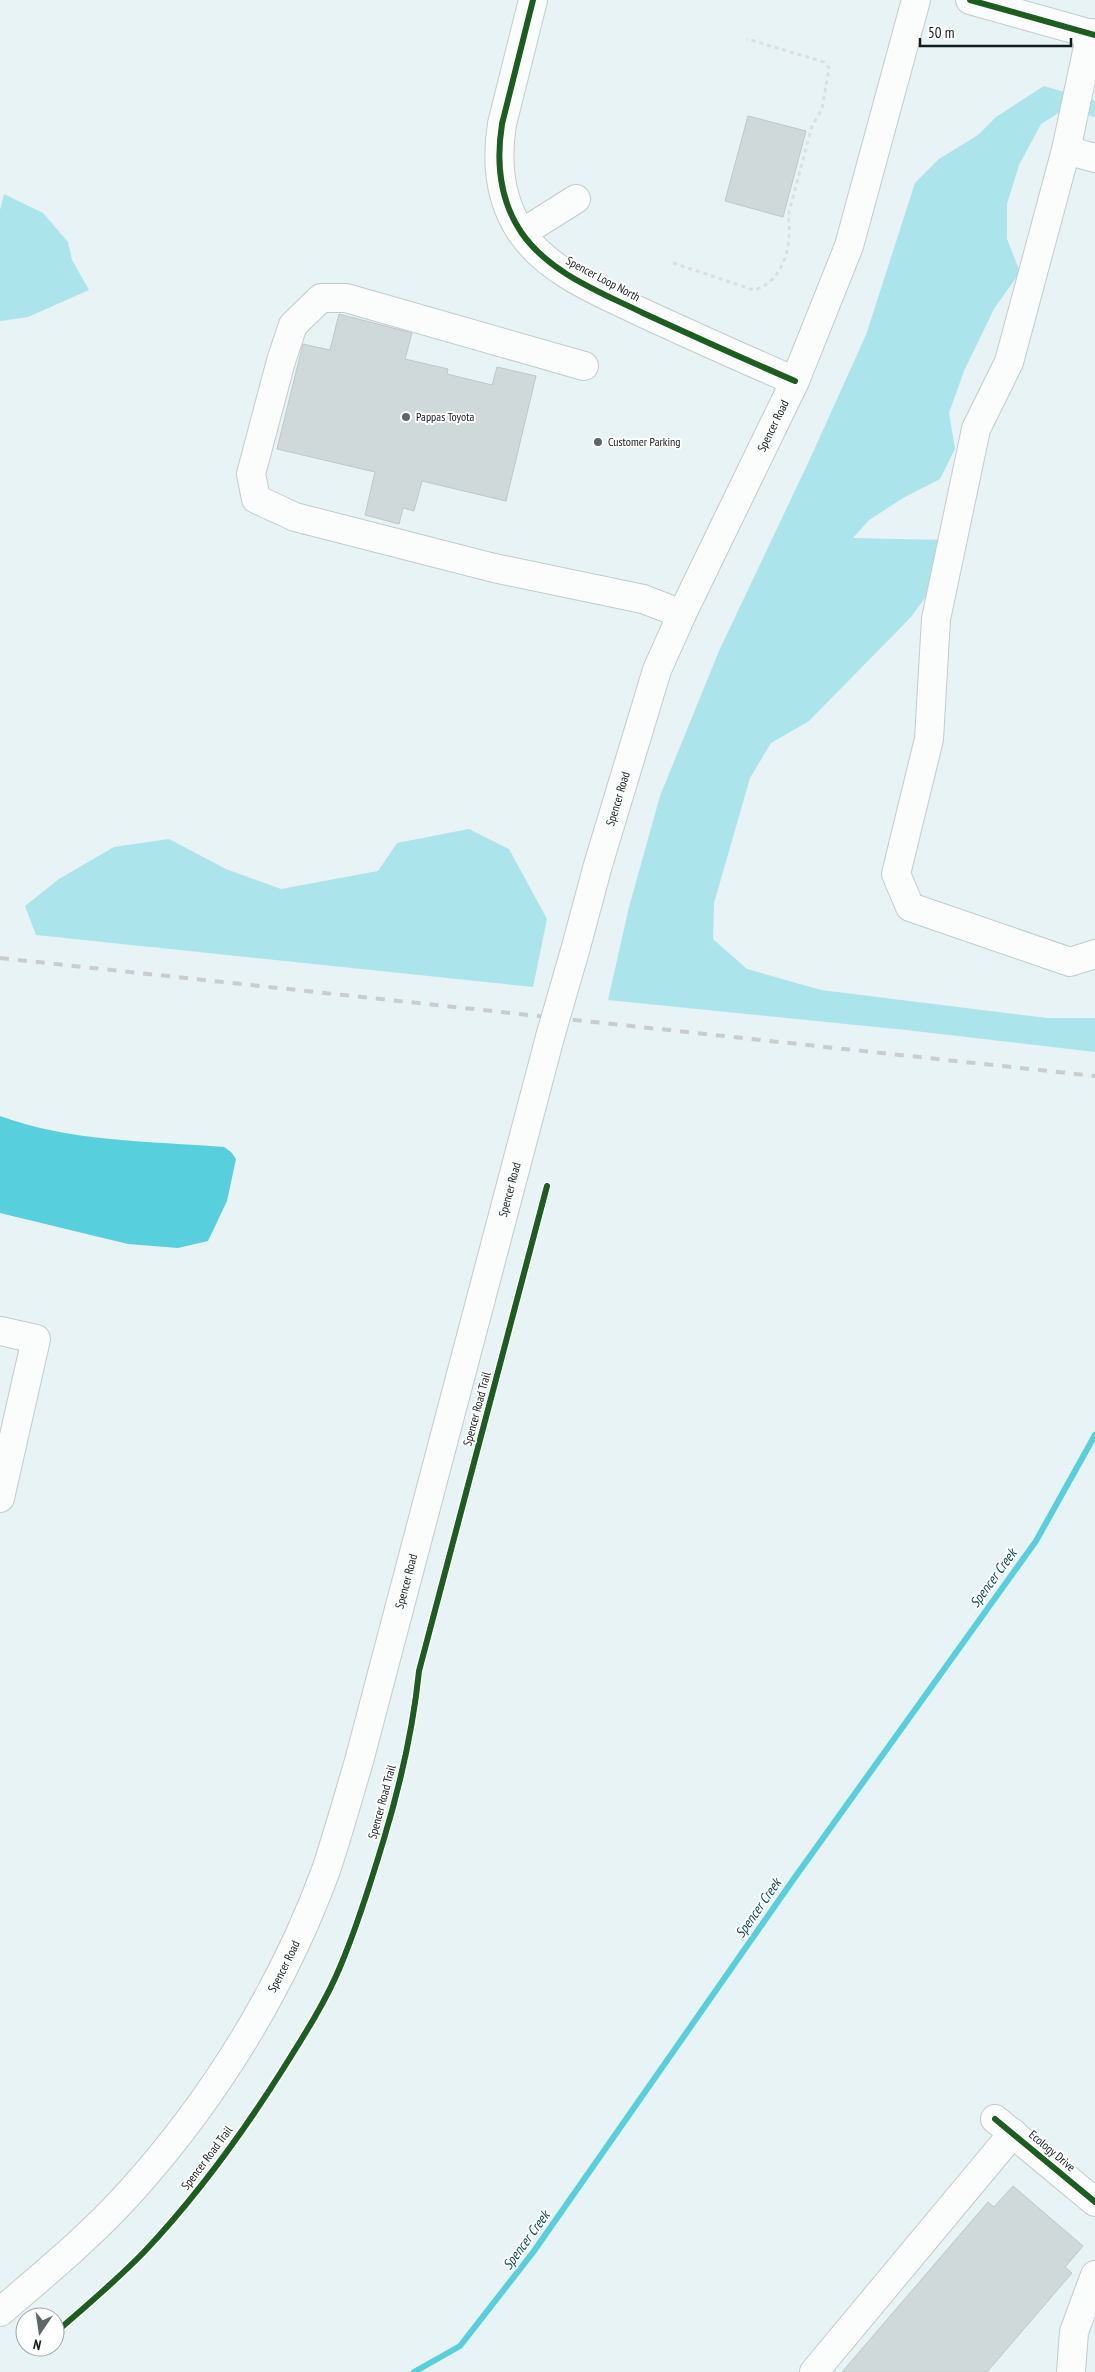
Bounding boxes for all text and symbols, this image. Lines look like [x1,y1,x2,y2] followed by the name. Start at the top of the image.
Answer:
[920,15,1071,47] scale bar
[928,23,954,42] text: 50 m
[564,253,643,304] street label: Spencer Loop North
[754,397,792,454] street label: Spencer Road
[416,409,475,424] place label: Pappas Toyota
[400,411,412,423] marker: Pappas Toyota
[608,434,680,449] place label: Customer Parking
[592,436,604,448] marker: Customer Parking
[602,770,633,828] street label: Spencer Road
[495,1161,524,1219] street label: Spencer Road
[459,1370,494,1448] street label: Spencer Road Trail
[966,1544,1021,1611] water label: Spencer Creek
[392,1552,420,1610] street label: Spencer Road
[364,1763,399,1841] street label: Spencer Road Trail
[731,1874,786,1941] water label: Spencer Creek
[264,1938,303,1995] street label: Spencer Road
[178,2123,236,2193] street label: Spencer Road Trail
[1026,2127,1079,2174] street label: Ecology Drive
[499,2206,554,2273] water label: Spencer Creek
[15,2307,65,2357] north arrow
[31,2335,43,2354] text: N

